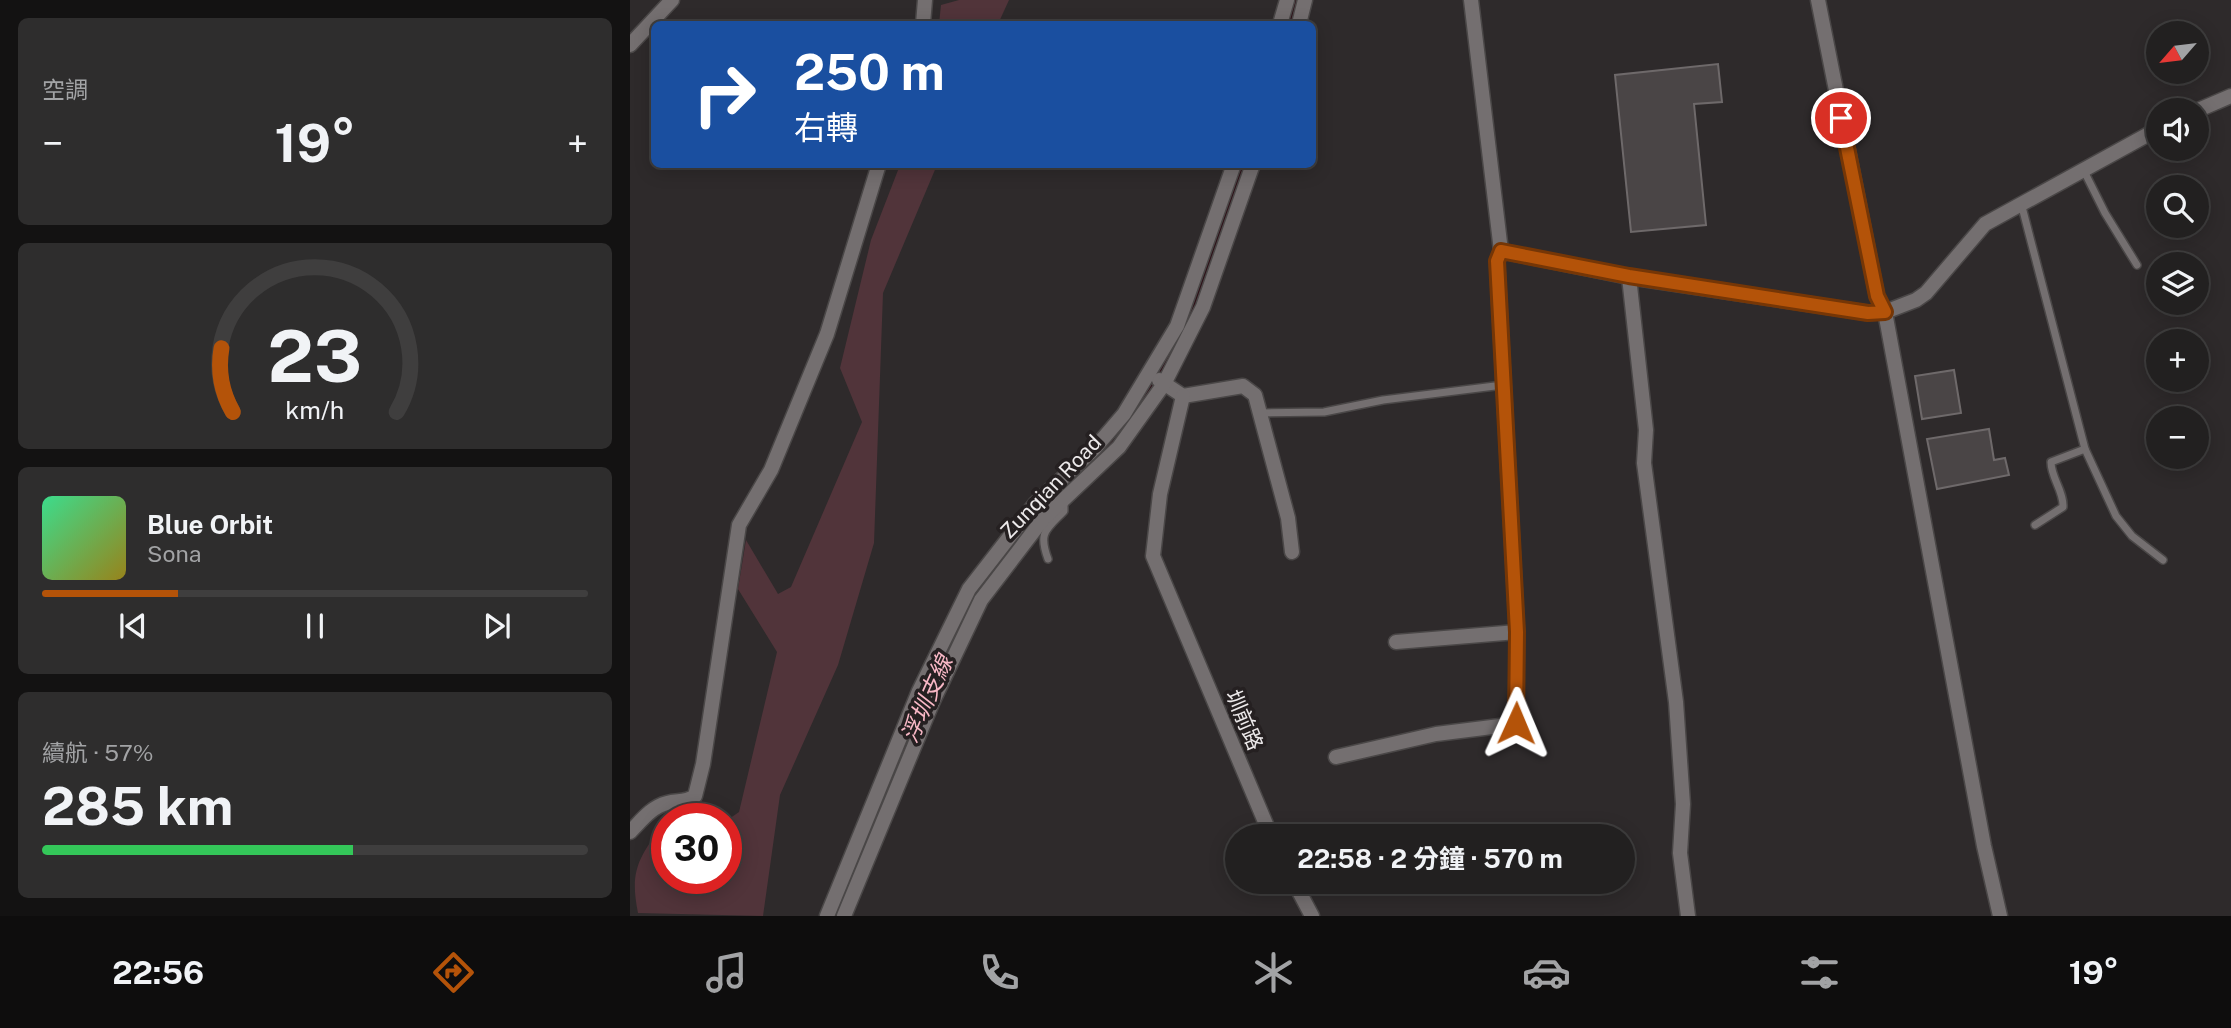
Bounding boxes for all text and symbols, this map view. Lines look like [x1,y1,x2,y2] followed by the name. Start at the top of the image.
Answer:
[2146,21,2208,84] north arrow
[2146,21,2209,469] map controls
[794,43,945,101] text: 250 m
[679,49,770,140] icon: right
[42,76,88,103] text: 空調
[1811,88,1871,148] pin
[2146,98,2209,161] button: sound
[1822,99,1860,137] icon: arrive
[794,109,858,146] text: 右轉
[274,113,356,174] text: 19°
[42,121,63,166] text: −
[567,121,588,166] text: +
[2146,175,2209,238] button: search
[2146,252,2209,315] button: layers
[268,313,362,398] text: 23
[2146,329,2209,392] button: +
[286,395,344,425] text: km/h
[2146,406,2209,469] button: −
[995,430,1106,544] street label: Zunqian Road
[147,509,273,540] text: Blue Orbit
[147,540,201,567] text: Sona
[114,607,152,645] icon: previous
[296,607,334,645] icon: pause
[478,607,516,645] icon: next
[896,649,959,746] water label: 浮圳支線
[1221,686,1268,754] street label: 圳前路
[1479,686,1553,760] position arrow
[42,739,154,766] text: 續航 · 57%
[42,776,233,837] text: 285 km
[651,803,742,894] speed limit sign: 30
[1297,843,1563,874] text: 22:58 · 2 分鐘 · 570 m
[429,948,478,997] icon: directions
[702,948,751,997] icon: music
[975,948,1024,997] icon: phone
[1249,948,1298,997] icon: climate
[1522,948,1571,997] icon: car
[1795,948,1844,997] icon: filters
[112,954,204,991] text: 22:56
[2069,954,2119,991] text: 19°

